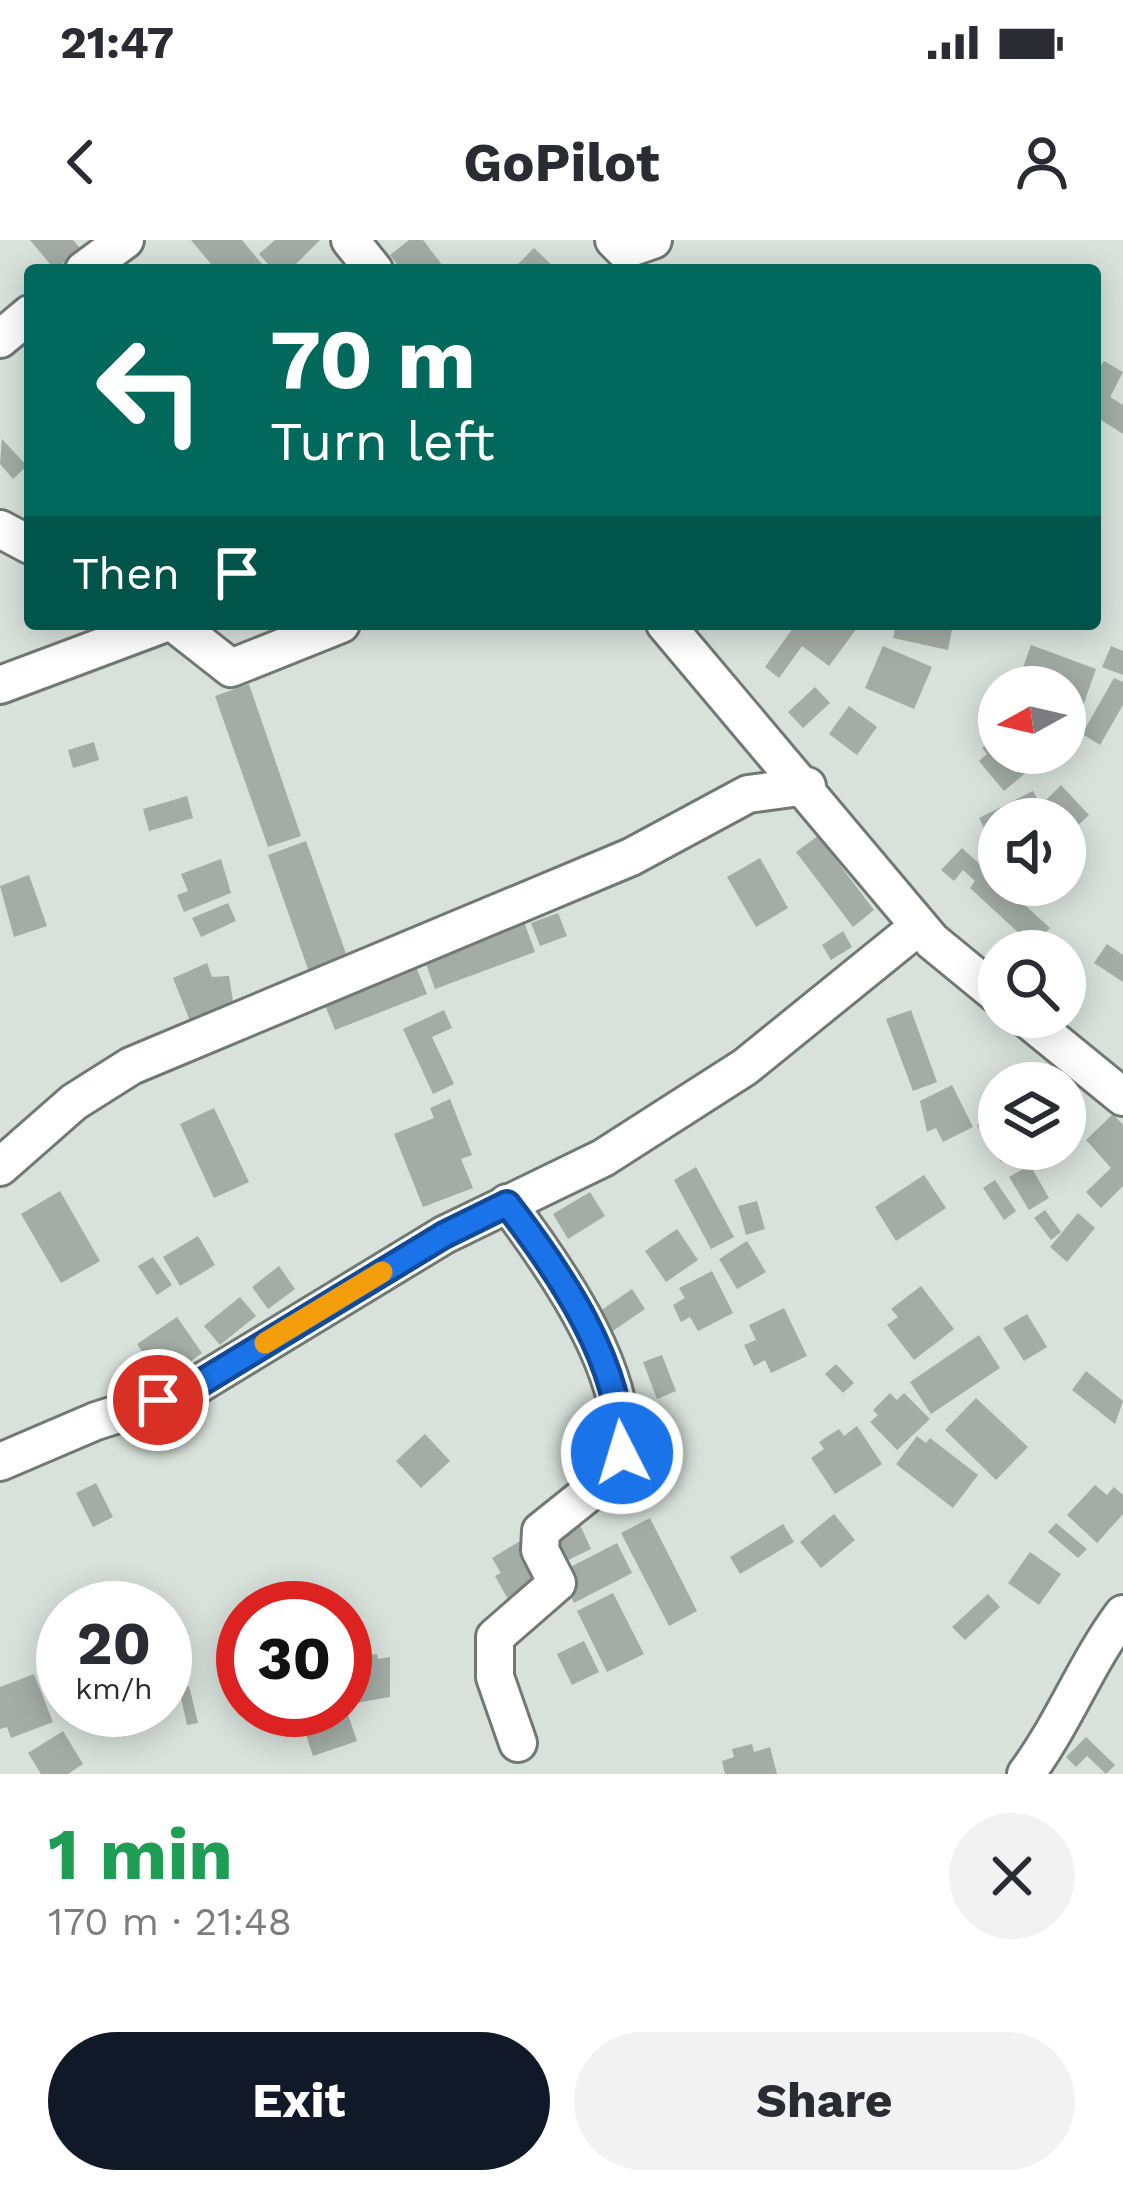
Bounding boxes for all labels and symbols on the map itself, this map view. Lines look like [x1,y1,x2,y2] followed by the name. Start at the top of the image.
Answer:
[978,666,1086,774] north arrow
[107,1349,209,1451] pin
[559,1390,685,1516] position arrow
[216,1581,372,1737] speed limit sign: 30

